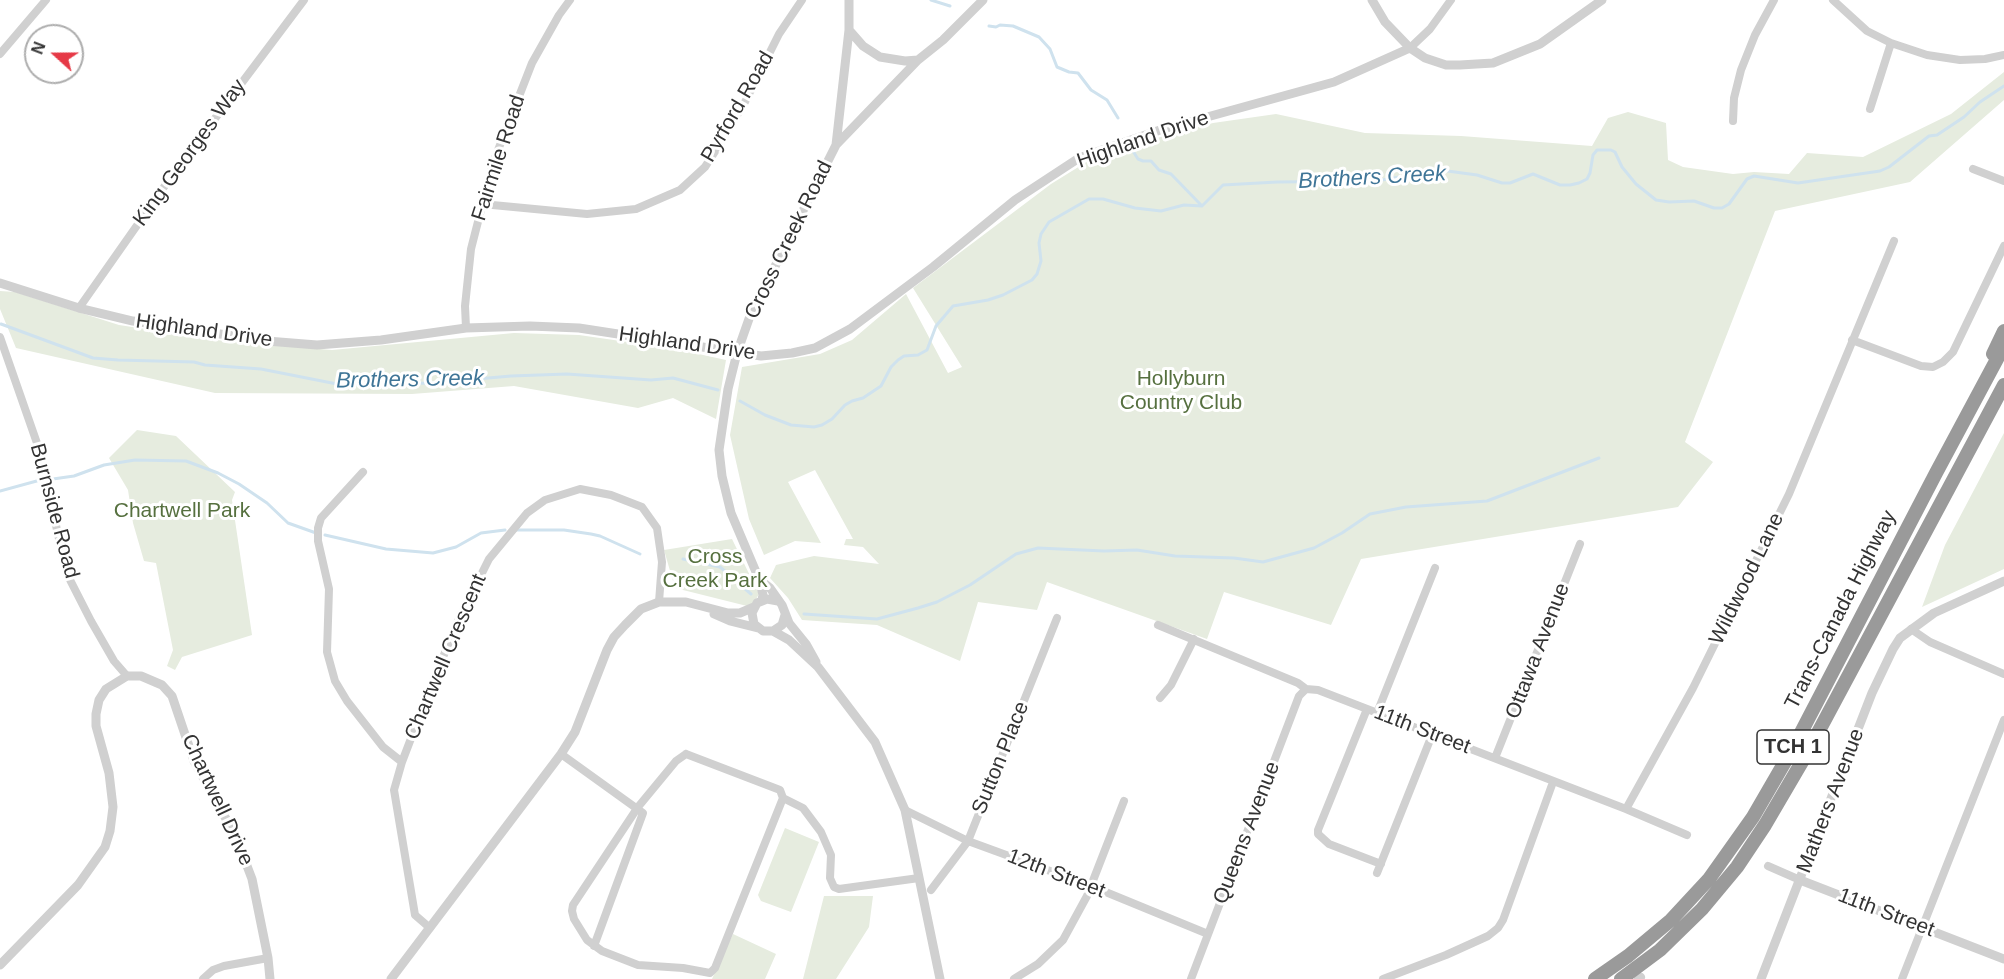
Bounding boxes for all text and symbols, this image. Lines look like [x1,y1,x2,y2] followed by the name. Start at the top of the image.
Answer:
[24,24,84,84] north arrow
[29,40,49,57] text: N
[696,47,780,167] street label: Pyrford Road
[128,75,252,231] street label: King Georges Way
[467,92,531,224] street label: Fairmile Road
[1074,106,1212,174] street label: Highland Drive
[740,157,838,323] street label: Cross Creek Road
[1297,161,1447,195] water label: Brothers Creek
[134,309,274,353] street label: Highland Drive
[617,322,757,366] street label: Highland Drive
[336,366,484,394] water label: Brothers Creek
[1120,366,1242,416] park label: Hollyburn Country Club
[24,441,84,581] street label: Burnside Road
[114,498,250,524] park label: Chartwell Park
[1780,506,1902,714] street label: Trans-Canada Highway
[1704,509,1790,649] street label: Wildwood Lane
[662,544,768,594] park label: Cross Creek Park
[400,570,492,744] street label: Chartwell Crescent
[1501,580,1575,722] street label: Ottawa Avenue
[967,698,1035,818] street label: Sutton Place
[1370,700,1474,760] street label: 11th Street
[1792,725,1870,877] street label: Mathers Avenue
[175,730,259,870] street label: Chartwell Drive
[1757,730,1829,764] road number: TCH 1
[1208,758,1286,908] street label: Queens Avenue
[1004,844,1108,904] street label: 12th Street
[1834,883,1938,943] street label: 11th Street

